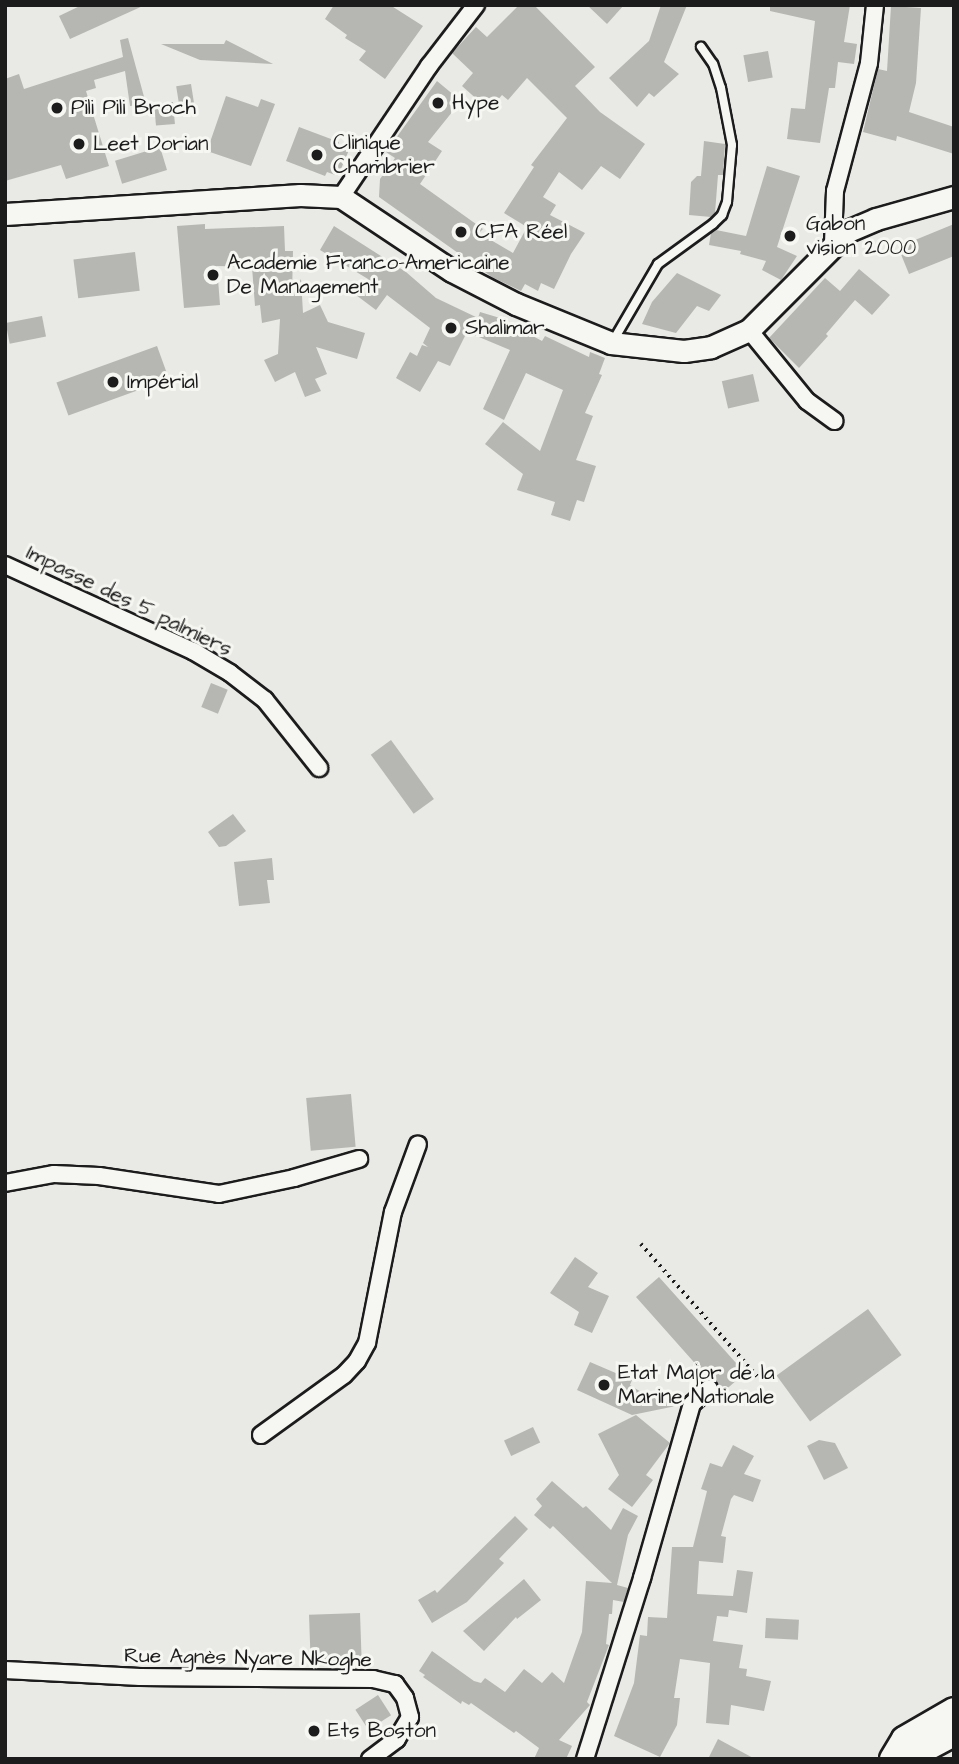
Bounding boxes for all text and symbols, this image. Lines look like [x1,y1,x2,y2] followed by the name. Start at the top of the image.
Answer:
[452,90,499,116] place label: Hype
[71,95,196,121] place label: Pili Pili Broch
[430,95,446,111] marker: Hype
[49,100,65,116] marker: Pili Pili Broch
[333,130,435,180] place label: Clinique Chambrier
[93,131,209,157] place label: Leet Dorian
[71,136,87,152] marker: Leet Dorian
[307,145,327,165] marker: Clinique Chambrier
[806,211,916,261] place label: Gabon vision 2000
[475,219,567,245] place label: CFA Réel
[453,224,469,240] marker: CFA Réel
[780,226,800,246] marker: Gabon vision 2000
[227,250,510,300] place label: Academie Franco-Americaine De Management
[205,267,221,283] marker: Academie Franco-Americaine De Management
[465,315,545,341] place label: Shalimar
[443,320,459,336] marker: Shalimar
[127,369,198,395] place label: Impérial
[105,374,121,390] marker: Impérial
[22,540,236,662] street label: Impasse des 5 palmiers
[618,1360,775,1410] place label: Etat Major de la Marine Nationale
[596,1377,612,1393] marker: Etat Major de la Marine Nationale
[124,1643,372,1673] street label: Rue Agnès Nyare Nkoghe
[328,1718,436,1744] place label: Ets Boston
[306,1723,322,1739] marker: Ets Boston

